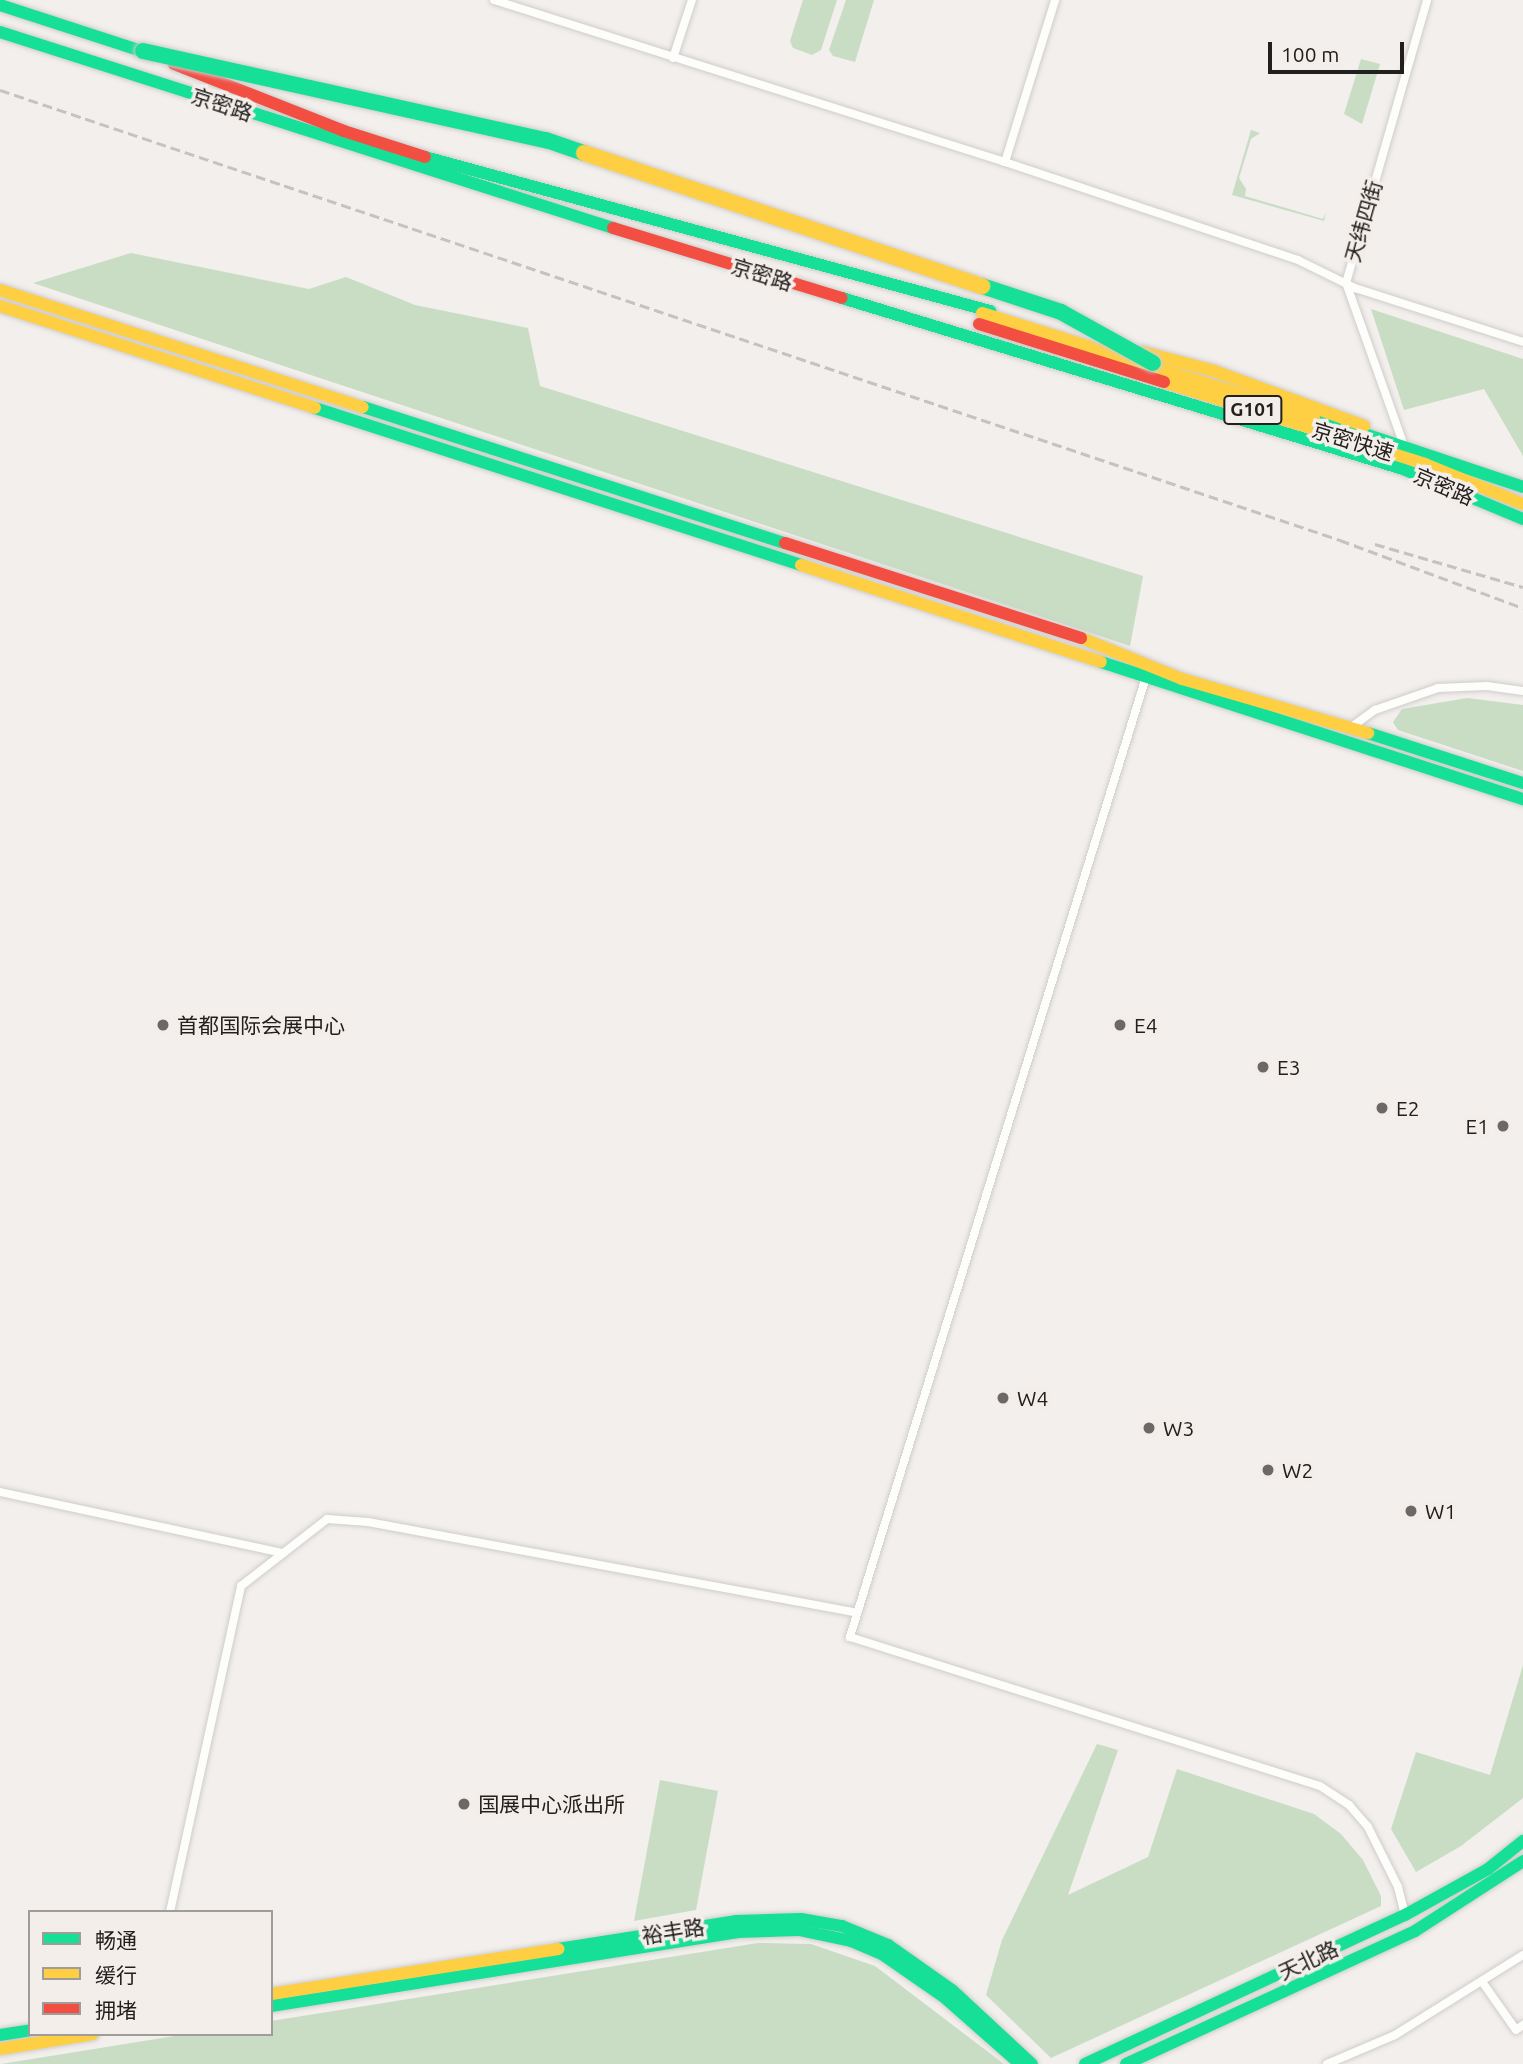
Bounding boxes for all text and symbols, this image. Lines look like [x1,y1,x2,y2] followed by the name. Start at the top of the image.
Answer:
[1271,28,1408,72] scale bar
[1281,42,1339,66] text: 100 m
[188,82,256,126] street label: 京密路
[1339,177,1387,265] street label: 天纬四街
[728,253,796,295] street label: 京密路
[1223,394,1283,426] road number: G101
[1309,417,1397,465] street label: 京密快速
[1410,462,1478,510] street label: 京密路
[177,1012,345,1038] place label: 首都国际会展中心
[1134,1012,1158,1038] place label: E4
[155,1017,171,1033] marker: 首都国际会展中心
[1112,1017,1128,1033] marker: E4
[1277,1054,1301,1080] place label: E3
[1255,1059,1271,1075] marker: E3
[1396,1095,1420,1121] place label: E2
[1374,1100,1390,1116] marker: E2
[1465,1113,1489,1139] place label: E1
[1495,1118,1511,1134] marker: E1
[1017,1385,1048,1411] place label: W4
[995,1390,1011,1406] marker: W4
[1163,1415,1194,1441] place label: W3
[1141,1420,1157,1436] marker: W3
[1282,1457,1313,1483] place label: W2
[1260,1462,1276,1478] marker: W2
[1425,1498,1456,1524] place label: W1
[1403,1503,1419,1519] marker: W1
[478,1791,625,1817] place label: 国展中心派出所
[456,1796,472,1812] marker: 国展中心派出所
[28,1910,273,2036] legend
[640,1914,706,1948] street label: 裕丰路
[95,1928,137,1952] text: 畅通
[1274,1935,1342,1985] street label: 天北路
[95,1963,137,1987] text: 缓行
[95,1998,137,2022] text: 拥堵

